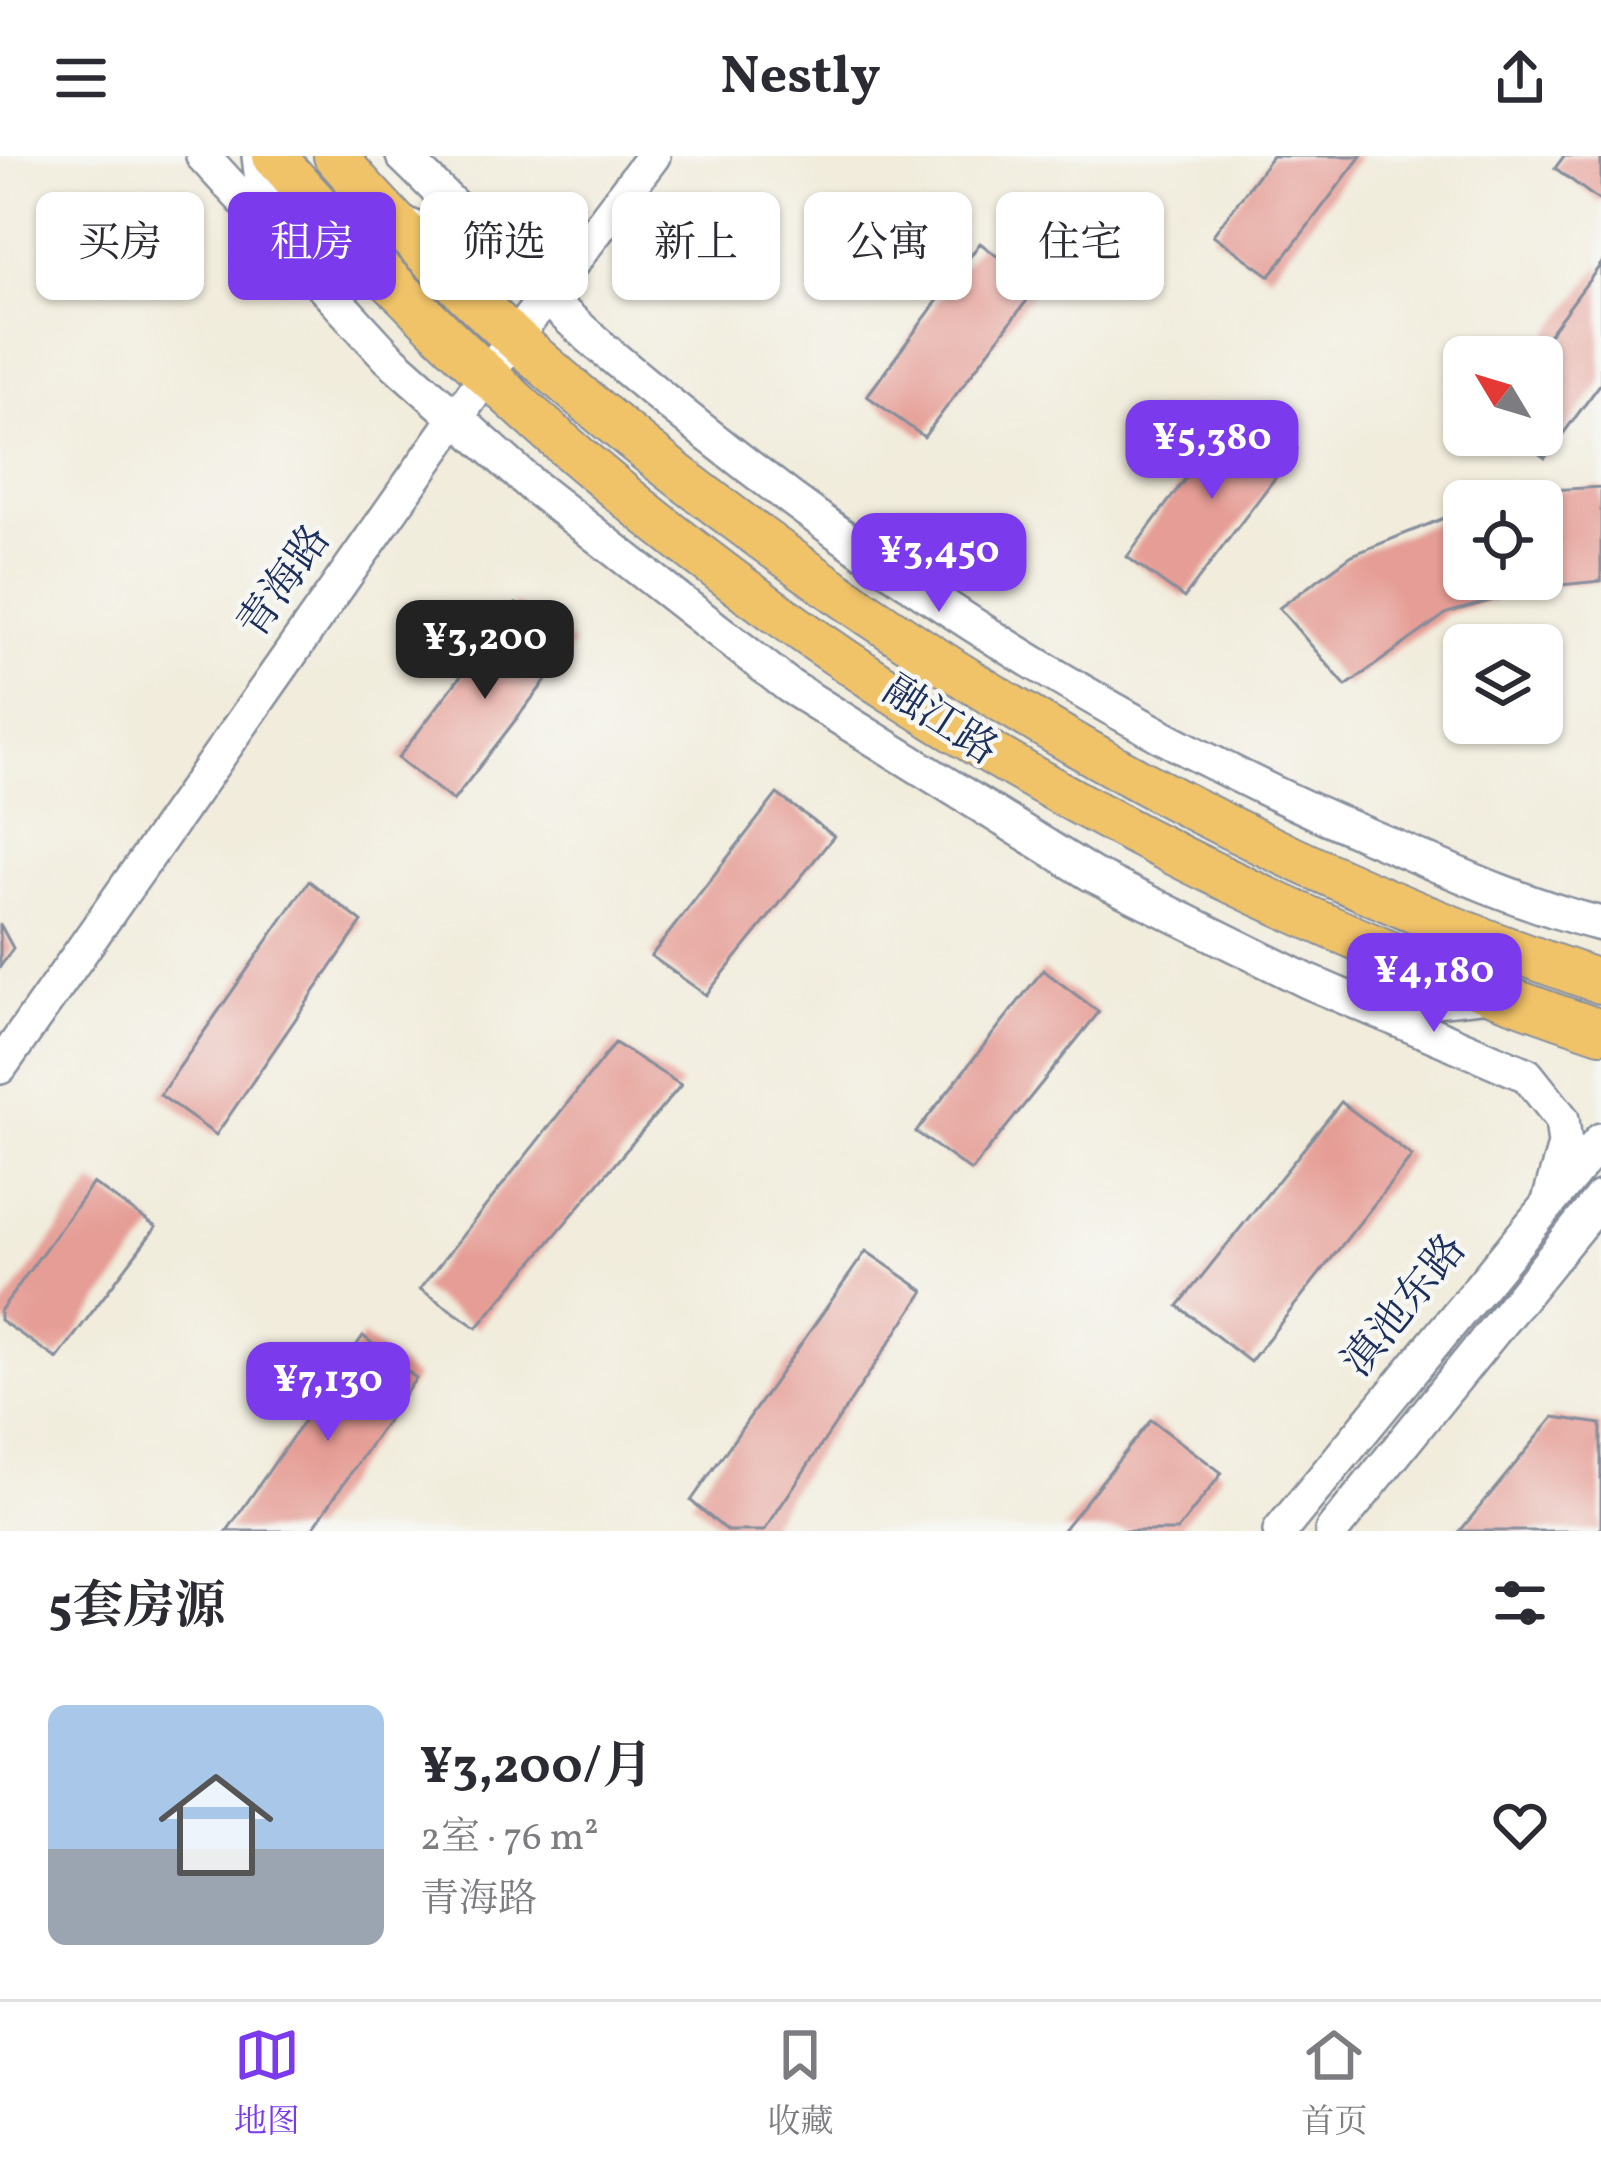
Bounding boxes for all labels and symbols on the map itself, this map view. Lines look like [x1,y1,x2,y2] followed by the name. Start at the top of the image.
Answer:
[1443,336,1563,456] north arrow
[1114,400,1310,502] pin: ¥5,380
[841,513,1037,615] pin: ¥3,450
[226,514,346,652] street label: 青海路
[387,600,583,702] pin: ¥3,200
[870,663,1008,781] street label: 融江路
[1336,933,1532,1035] pin: ¥4,180
[1330,1223,1482,1391] street label: 滇池东路
[230,1342,426,1444] pin: ¥7,130

